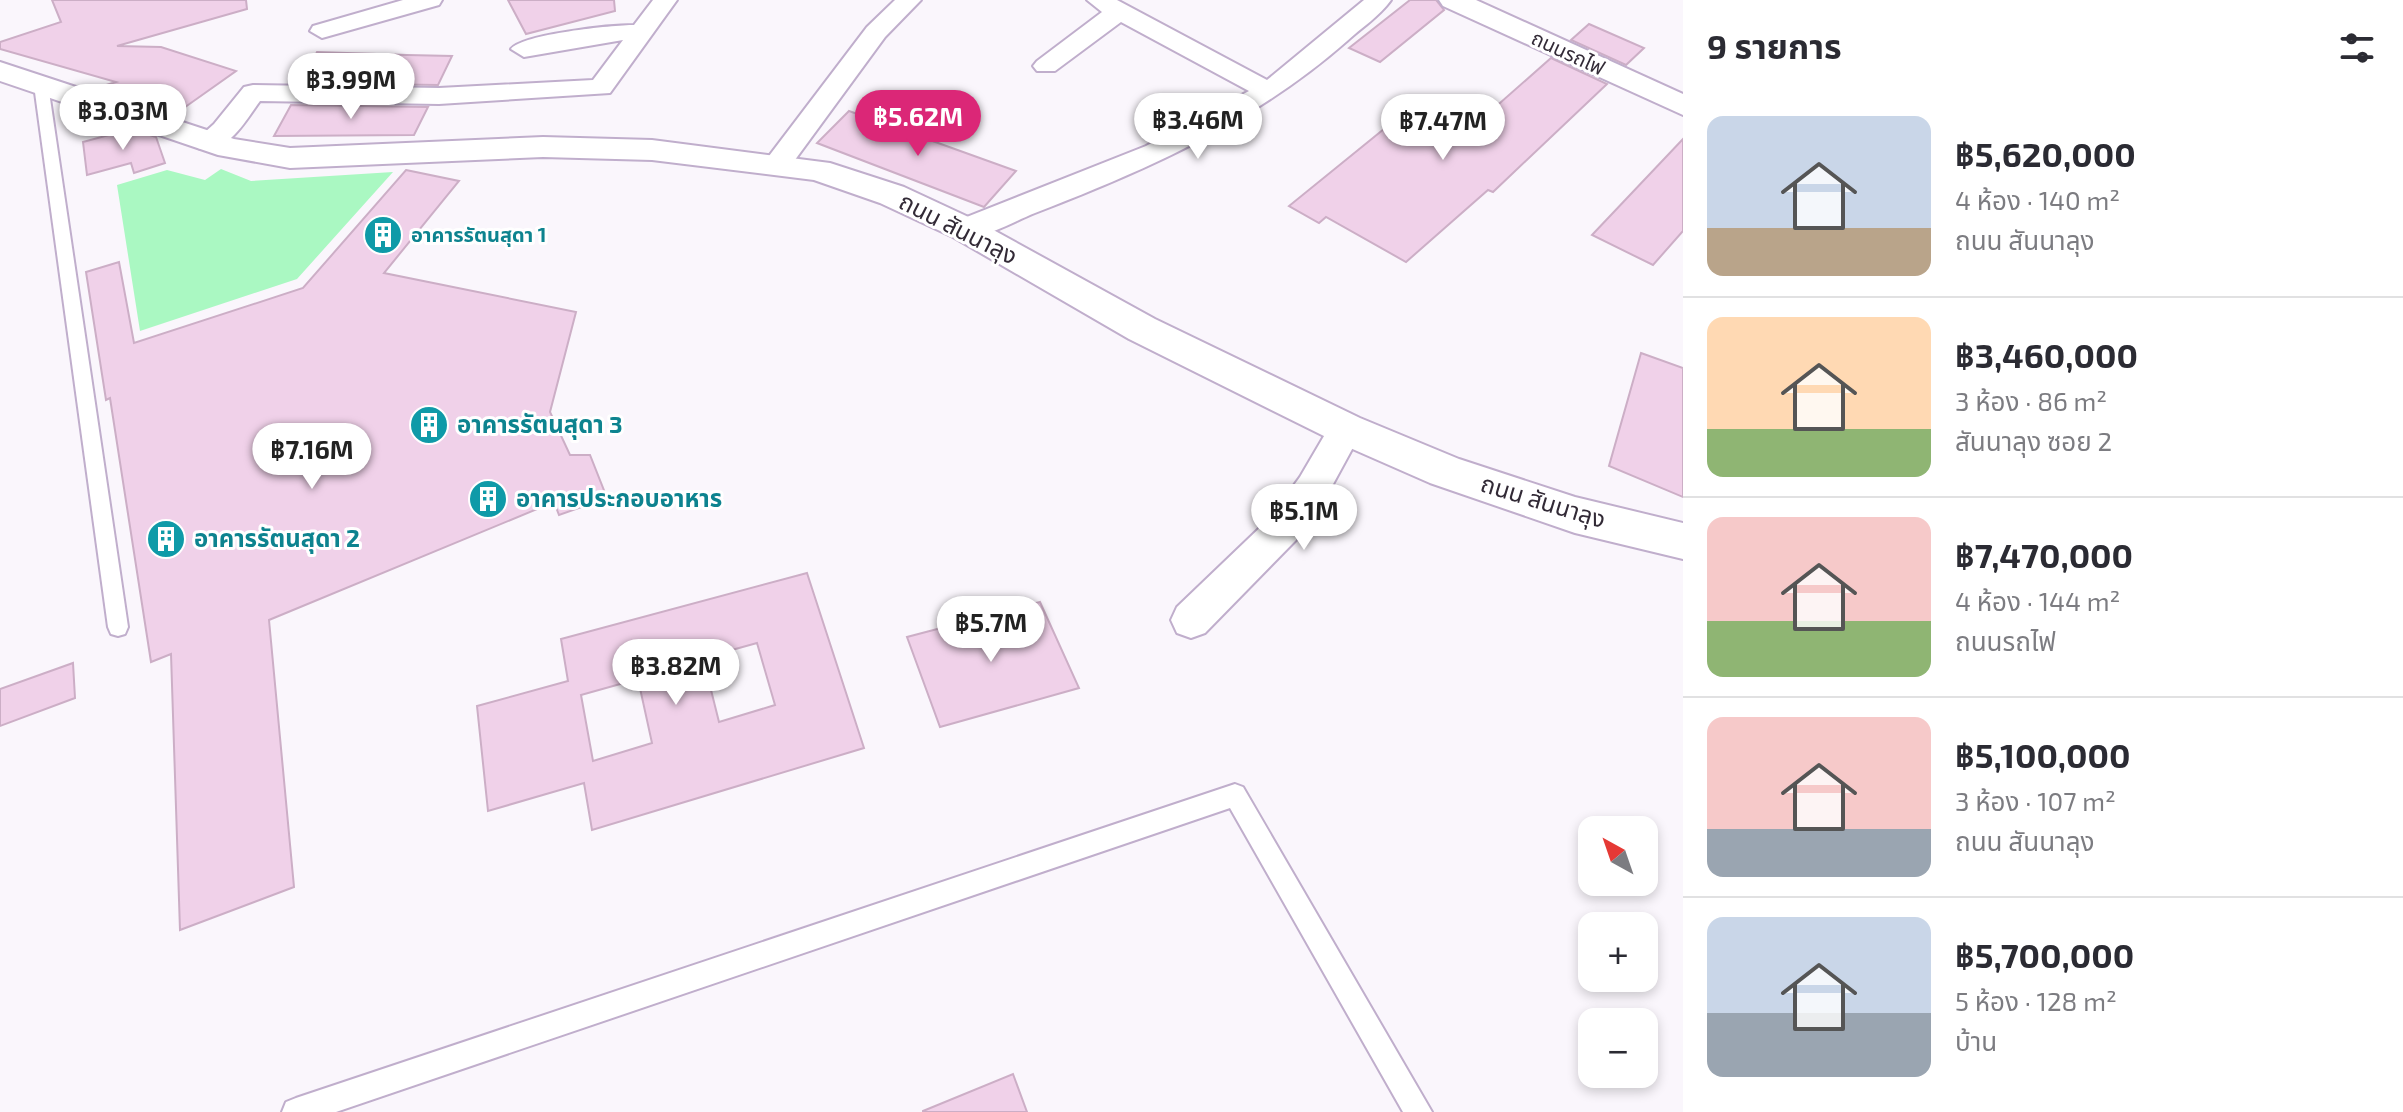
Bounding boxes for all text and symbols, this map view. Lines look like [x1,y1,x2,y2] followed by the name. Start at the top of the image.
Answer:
[1528,25,1609,80] street label: ถนนรถไฟ
[1707,25,1842,66] text: 9 รายการ
[2335,26,2379,70] icon: filters
[286,53,416,121] pin: ฿3.99M
[306,63,396,94] text: ฿3.99M
[58,84,188,152] pin: ฿3.03M
[853,90,983,158] pin: ฿5.62M
[1133,93,1263,161] pin: ฿3.46M
[77,94,169,125] text: ฿3.03M
[1378,94,1508,162] pin: ฿7.47M
[873,100,963,131] text: ฿5.62M
[1152,103,1244,134] text: ฿3.46M
[1399,104,1487,135] text: ฿7.47M
[1955,133,2136,174] text: ฿5,620,000
[1771,148,1867,244] icon: home
[1955,184,2120,215] text: 4 ห้อง · 140 m²
[894,186,1023,272] street label: ถนน สันนาลุง
[362,214,404,256] building icon: อาคารรัตนสุดา 1
[411,222,546,247] place label: อาคารรัตนสุดา 1
[1955,224,2094,255] text: ถนน สันนาลุง
[1955,334,2138,375] text: ฿3,460,000
[1771,349,1867,445] icon: home
[1955,385,2107,416] text: 3 ห้อง · 86 m²
[408,404,450,446] building icon: อาคารรัตนสุดา 3
[457,409,623,440] place label: อาคารรัตนสุดา 3
[247,423,377,491] pin: ฿7.16M
[1955,425,2112,456] text: สันนาลุง ซอย 2
[270,433,354,464] text: ฿7.16M
[1477,468,1609,535] street label: ถนน สันนาลุง
[467,478,509,520] building icon: อาคารประกอบอาหาร
[516,483,722,512] place label: อาคารประกอบอาหาร
[1248,484,1360,552] pin: ฿5.1M
[1269,494,1339,525] text: ฿5.1M
[145,518,187,560] building icon: อาคารรัตนสุดา 2
[194,523,360,554] place label: อาคารรัตนสุดา 2
[1955,534,2133,575] text: ฿7,470,000
[1771,549,1867,645] icon: home
[1955,585,2120,616] text: 4 ห้อง · 144 m²
[935,596,1047,664] pin: ฿5.7M
[955,606,1027,637] text: ฿5.7M
[1955,625,2056,656] text: ถนนรถไฟ
[611,639,741,707] pin: ฿3.82M
[630,649,722,680] text: ฿3.82M
[1955,734,2130,775] text: ฿5,100,000
[1771,749,1867,845] icon: home
[1955,785,2116,816] text: 3 ห้อง · 107 m²
[1578,816,1658,896] north arrow
[1578,816,1658,1088] map controls
[1955,825,2094,856] text: ถนน สันนาลุง
[1578,912,1658,992] button: +
[1955,934,2134,975] text: ฿5,700,000
[1771,949,1867,1045] icon: home
[1955,985,2117,1016] text: 5 ห้อง · 128 m²
[1578,1008,1658,1088] button: −
[1955,1025,1997,1056] text: บ้าน

